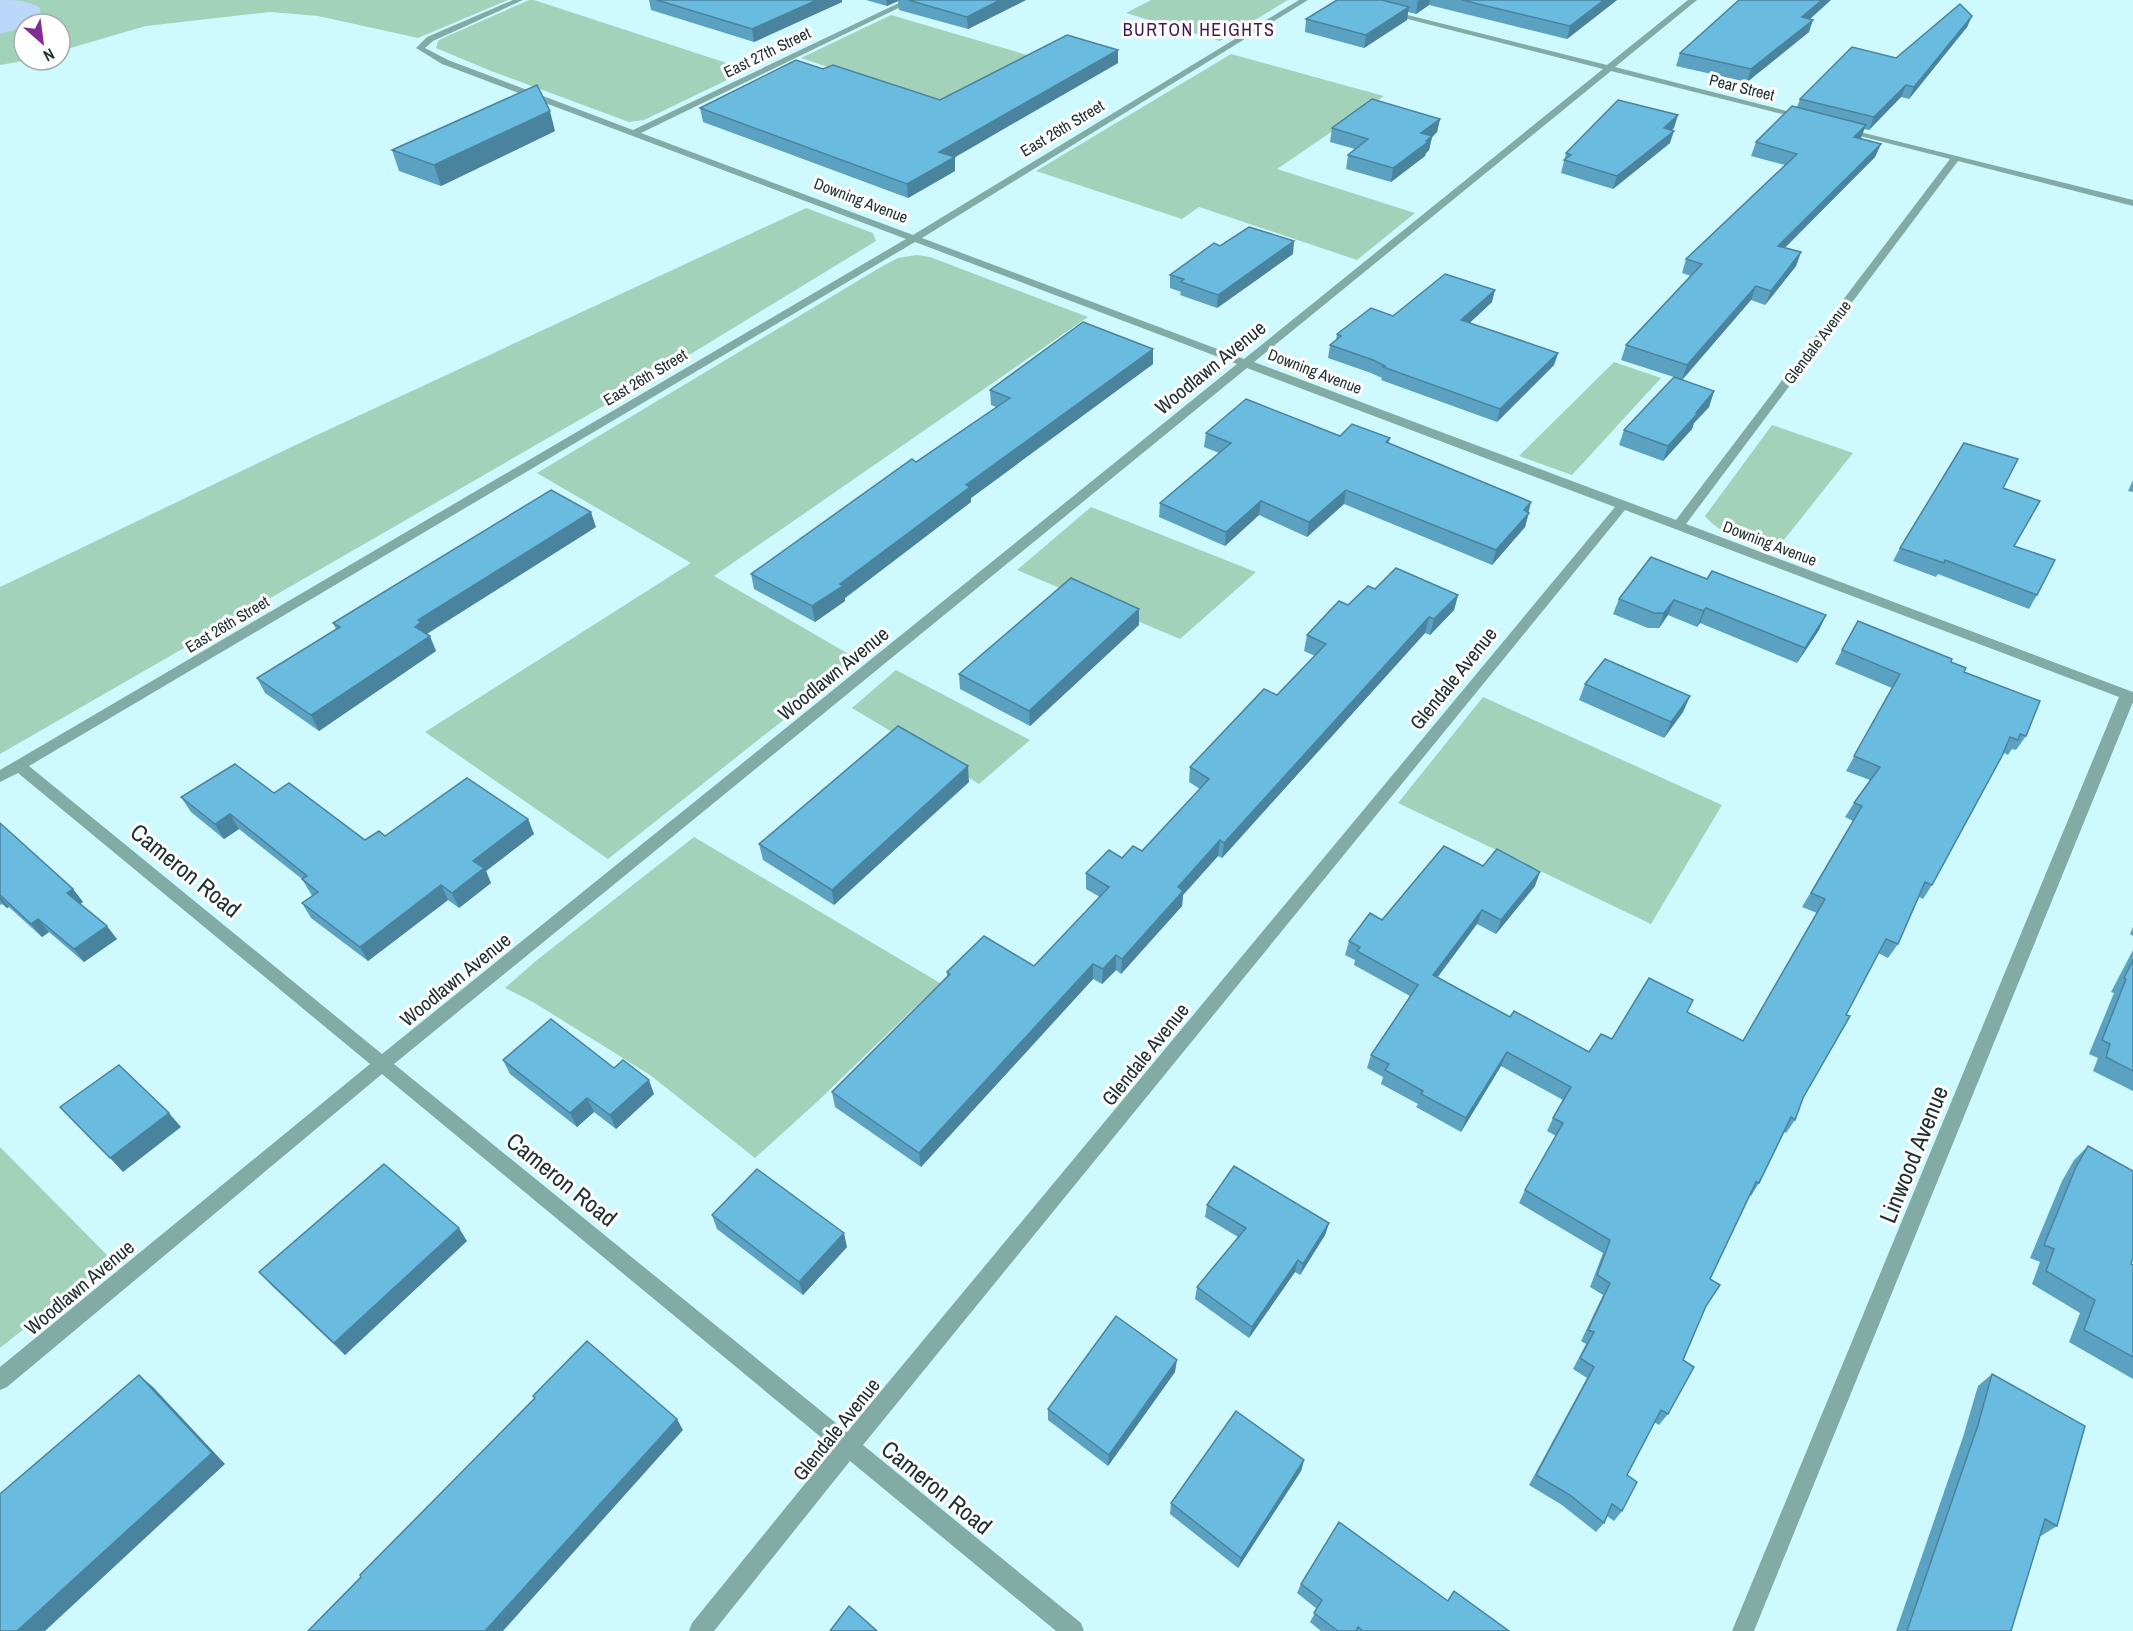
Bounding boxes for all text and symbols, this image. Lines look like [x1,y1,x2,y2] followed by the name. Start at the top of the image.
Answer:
[12,12,72,72] north arrow
[1123,17,1275,42] district label: BURTON HEIGHTS
[720,21,814,83] street label: East 27th Street
[40,43,58,67] text: N
[1707,68,1777,106] street label: Pear Street
[1016,94,1108,162] street label: East 26th Street
[811,172,911,228] street label: Downing Avenue
[1778,296,1856,388] street label: Glendale Avenue
[1149,314,1271,420] street label: Woodlawn Avenue
[599,343,691,411] street label: East 26th Street
[1265,343,1365,399] street label: Downing Avenue
[1720,515,1820,571] street label: Downing Avenue
[181,590,273,658] street label: East 26th Street
[772,620,894,726] street label: Woodlawn Avenue
[1403,621,1503,735] street label: Glendale Avenue
[124,816,248,924] street label: Cameron Road
[394,926,516,1032] street label: Woodlawn Avenue
[1095,997,1195,1111] street label: Glendale Avenue
[1871,1081,1955,1227] street label: Linwood Avenue
[500,1125,624,1233] street label: Cameron Road
[19,1233,139,1341] street label: Woodlawn Avenue
[786,1372,886,1486] street label: Glendale Avenue
[875,1433,999,1541] street label: Cameron Road

